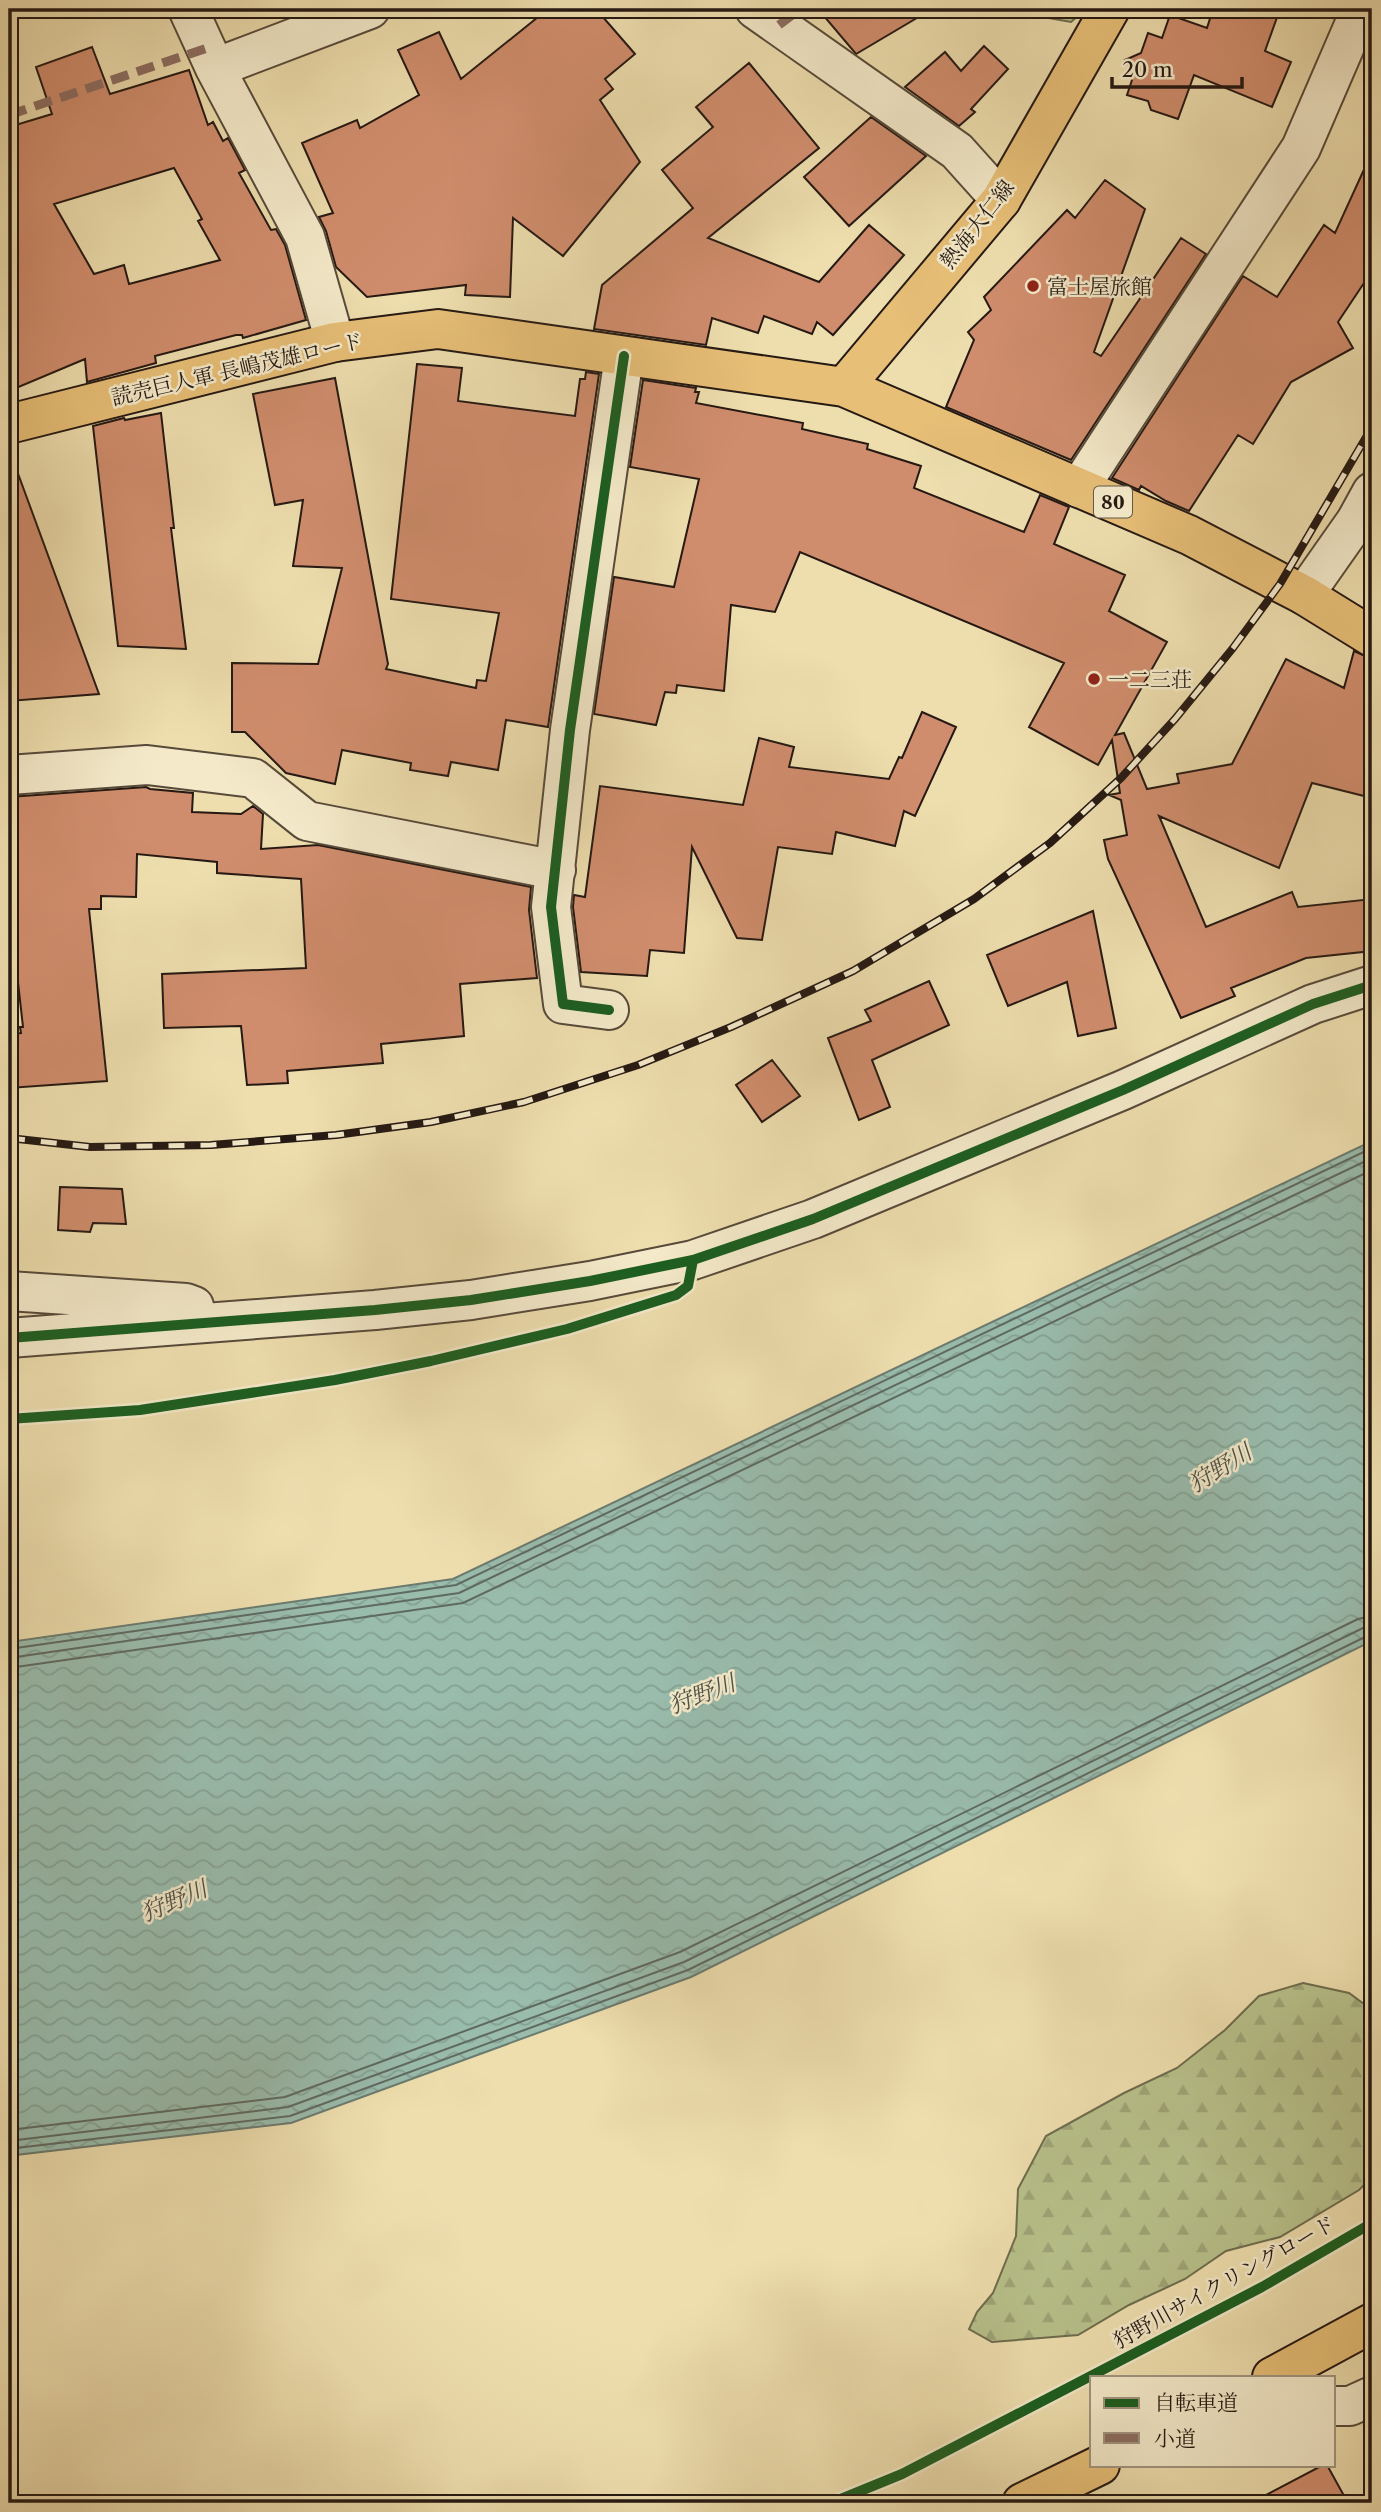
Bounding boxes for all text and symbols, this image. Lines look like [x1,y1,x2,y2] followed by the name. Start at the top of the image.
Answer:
[1112,46,1241,90] scale bar
[1122,57,1173,82] text: 20 m
[935,175,1019,273] street label: 熱海大仁線
[1047,274,1152,299] place label: 富士屋旅館
[1025,278,1041,294] marker: 富士屋旅館
[109,328,365,410] street label: 読売巨人軍 長嶋茂雄ロード
[1094,486,1132,517] road number: 80
[1108,667,1192,692] place label: 一二三荘
[1086,671,1102,687] marker: 一二三荘
[1183,1436,1259,1498] water label: 狩野川
[665,1667,742,1719] water label: 狩野川
[137,1873,214,1927] water label: 狩野川
[1109,2211,1339,2353] street label: 狩野川サイクリングロード
[1090,2376,1336,2466] legend
[1154,2390,1238,2415] text: 自転車道
[1154,2426,1196,2451] text: 小道

